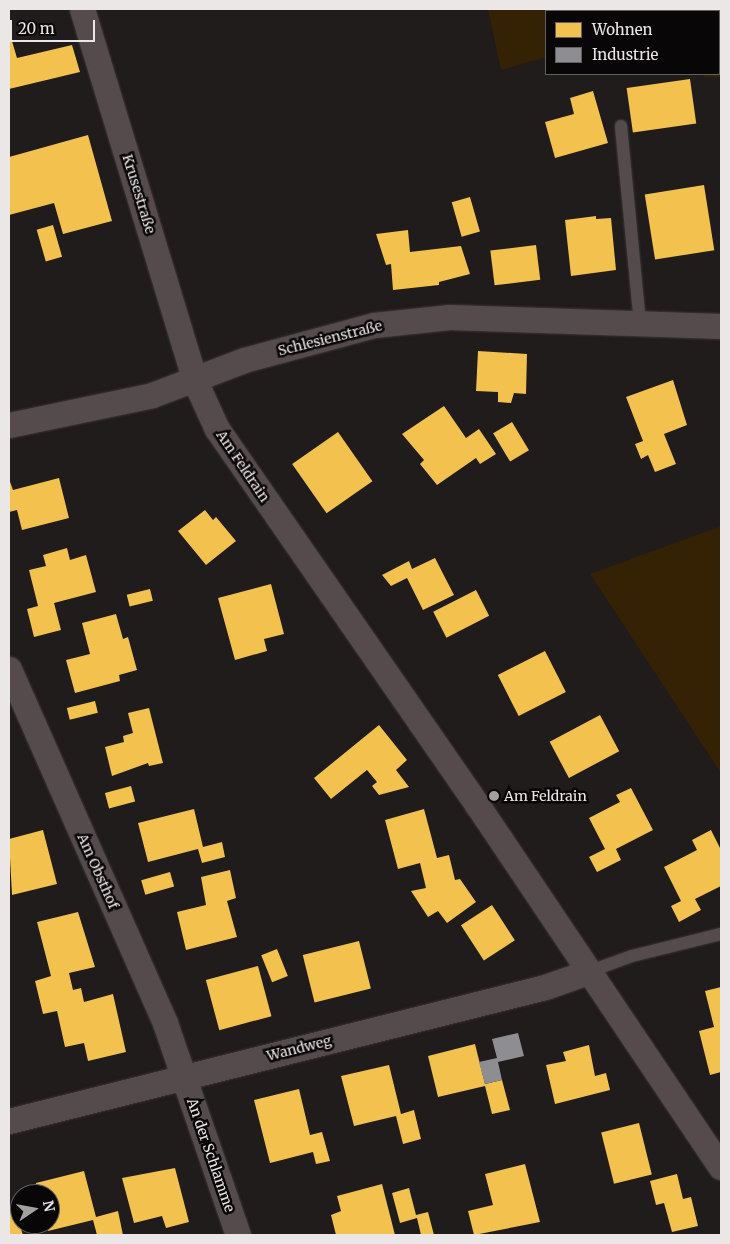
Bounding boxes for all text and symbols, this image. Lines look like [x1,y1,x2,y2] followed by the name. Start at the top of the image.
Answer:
[12,10,98,42] scale bar
[545,10,720,75] legend
[18,19,55,38] text: 20 m
[592,20,652,39] text: Wohnen
[592,45,658,64] text: Industrie
[119,152,159,236] street label: Krusestraße
[276,317,384,359] street label: Schlesienstraße
[213,427,273,505] street label: Am Feldrain
[504,788,587,804] place label: Am Feldrain
[488,790,500,802] marker: Am Feldrain
[74,831,122,911] street label: Am Obsthof
[265,1032,333,1064] street label: Wandweg
[184,1096,238,1214] street label: An der Schlamme
[10,1184,60,1234] north arrow
[39,1199,59,1213] text: N

